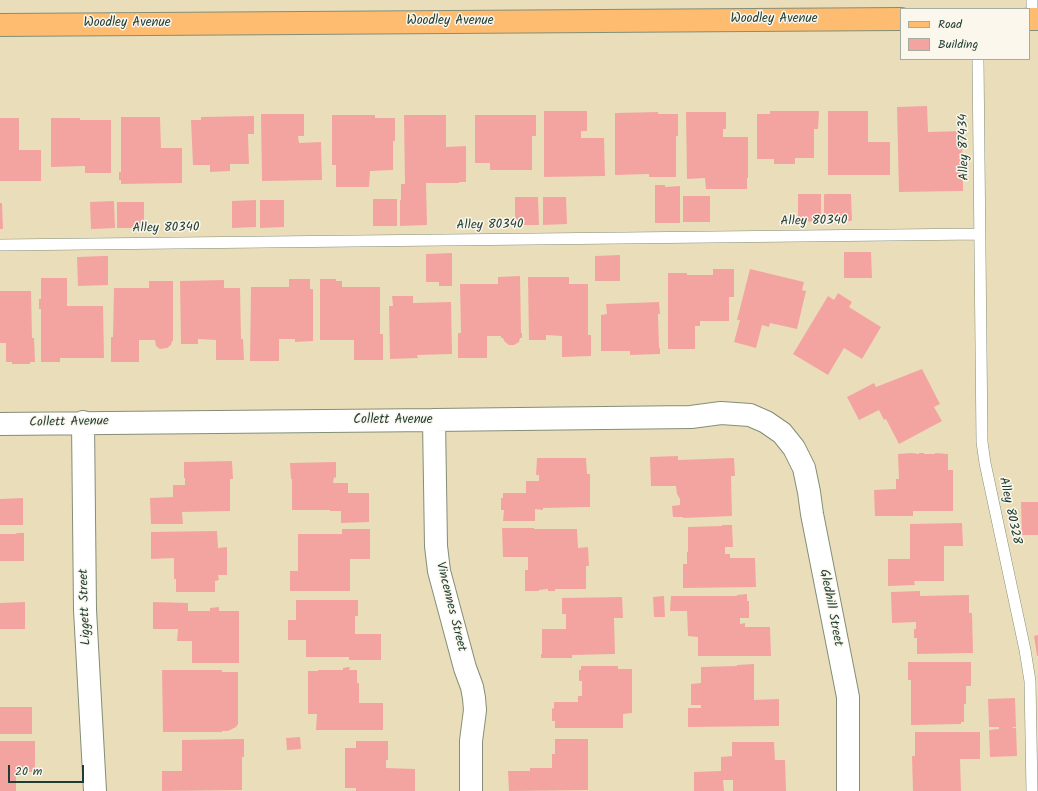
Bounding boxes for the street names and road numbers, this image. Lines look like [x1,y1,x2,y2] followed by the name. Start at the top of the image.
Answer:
[730,12,818,28] street label: Woodley Avenue
[406,14,494,30] street label: Woodley Avenue
[83,16,171,32] street label: Woodley Avenue
[957,113,973,181] street label: Alley 87434
[780,214,848,230] street label: Alley 80340
[456,218,524,234] street label: Alley 80340
[132,221,200,237] street label: Alley 80340
[353,413,433,429] street label: Collett Avenue
[29,415,109,431] street label: Collett Avenue
[994,476,1024,546] street label: Alley 80328
[431,560,469,654] street label: Vincennes Street
[77,568,95,646] street label: Liggett Street
[815,568,845,648] street label: Gledhill Street

